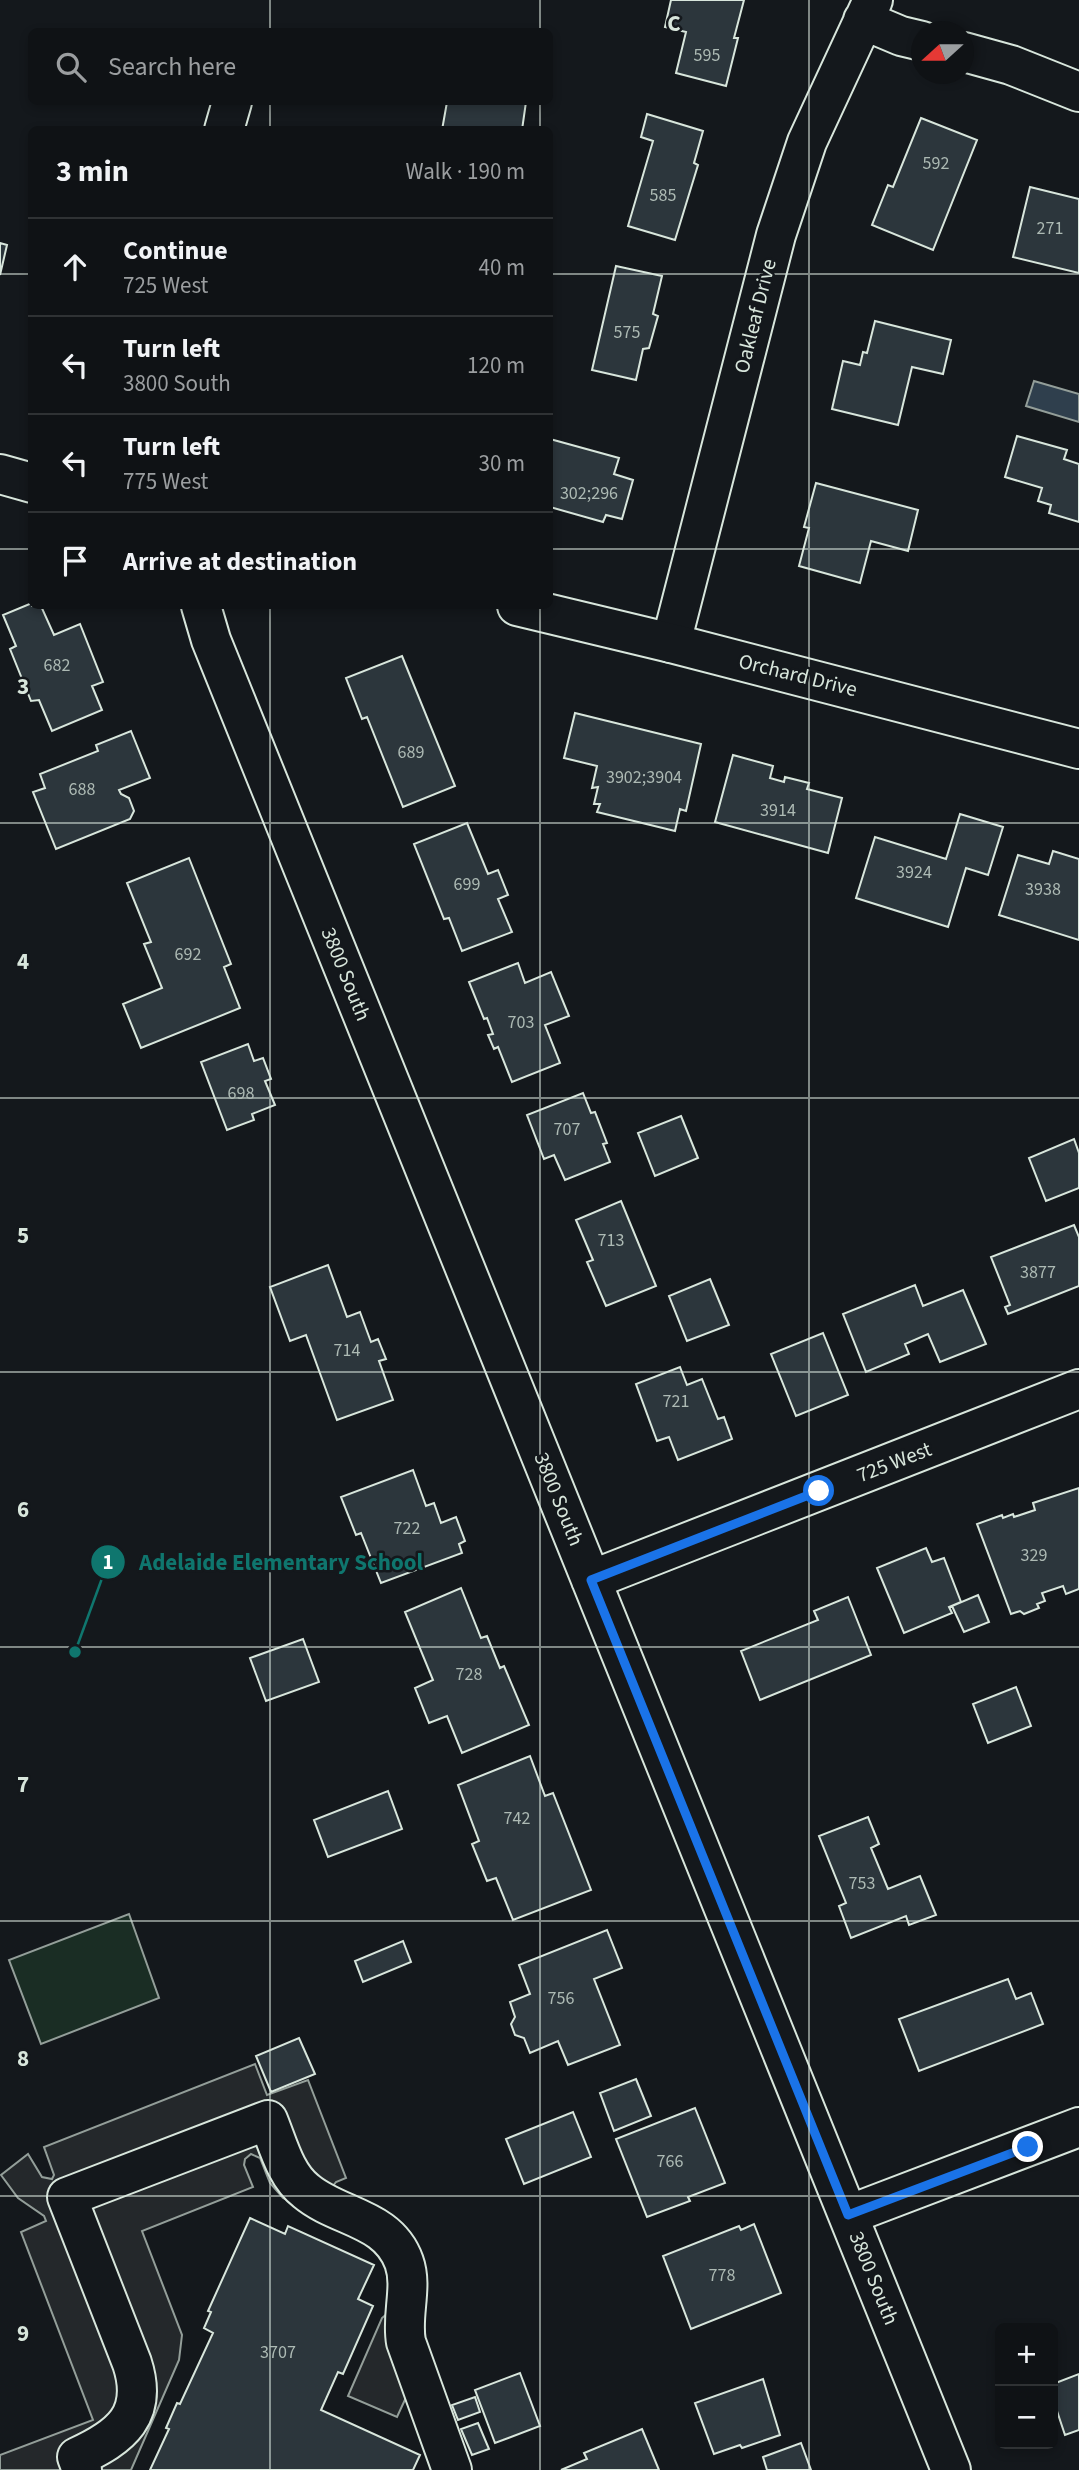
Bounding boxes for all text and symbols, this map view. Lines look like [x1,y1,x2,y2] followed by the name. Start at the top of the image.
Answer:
[667,7,681,40] text: C
[911,21,974,84] north arrow
[28,28,553,105] search box
[694,43,720,68] house number: 595
[52,48,90,86] icon: search
[108,48,236,85] text: Search here
[56,150,129,193] text: 3 min
[923,151,949,176] house number: 592
[406,155,525,188] text: Walk · 190 m
[650,183,676,208] house number: 585
[1037,216,1063,241] house number: 271
[123,232,228,269] text: Continue
[56,248,94,286] icon: ahead
[478,251,525,284] text: 40 m
[726,256,784,376] street label: Oakleaf Drive
[123,269,208,302] text: 725 West
[614,320,640,345] house number: 575
[123,330,220,367] text: Turn left
[56,346,94,384] icon: left
[467,349,525,382] text: 120 m
[123,367,231,400] text: 3800 South
[123,428,220,465] text: Turn left
[56,444,94,482] icon: left
[478,447,525,480] text: 30 m
[123,465,208,498] text: 775 West
[560,481,618,506] house number: 302;296
[56,542,94,580] icon: arrive
[123,543,357,580] text: Arrive at destination
[736,646,860,704] street label: Orchard Drive
[44,653,70,678] house number: 682
[17,670,29,703] text: 3
[398,740,424,765] house number: 689
[606,765,682,790] house number: 3902;3904
[69,777,95,802] house number: 688
[760,798,796,823] house number: 3914
[896,860,932,885] house number: 3924
[454,872,480,897] house number: 699
[1025,877,1061,902] house number: 3938
[314,923,378,1025] street label: 3800 South
[175,942,201,967] house number: 692
[17,945,29,978] text: 4
[508,1010,534,1035] house number: 703
[228,1081,254,1106] house number: 698
[554,1117,580,1142] house number: 707
[17,1219,29,1252] text: 5
[598,1228,624,1253] house number: 713
[1020,1260,1056,1285] house number: 3877
[334,1338,360,1363] house number: 714
[663,1389,689,1414] house number: 721
[852,1434,936,1490] street label: 725 West
[527,1448,591,1550] street label: 3800 South
[803,1475,834,1506] route start
[17,1493,29,1526] text: 6
[394,1516,420,1541] house number: 722
[90,1540,437,1584] callout: Adelaide Elementary School
[1021,1543,1047,1568] house number: 329
[138,1546,423,1579] text: Adelaide Elementary School
[102,1547,114,1577] text: 1
[456,1662,482,1687] house number: 728
[17,1768,29,1801] text: 7
[504,1806,530,1831] house number: 742
[849,1871,875,1896] house number: 753
[548,1986,574,2011] house number: 756
[17,2042,29,2075] text: 8
[1012,2131,1043,2162] route end
[657,2149,683,2174] house number: 766
[842,2227,906,2329] street label: 3800 South
[709,2263,735,2288] house number: 778
[17,2317,29,2350] text: 9
[995,2323,1058,2449] map controls
[995,2323,1058,2386] button: +
[260,2340,296,2365] house number: 3707
[995,2386,1058,2449] button: −

